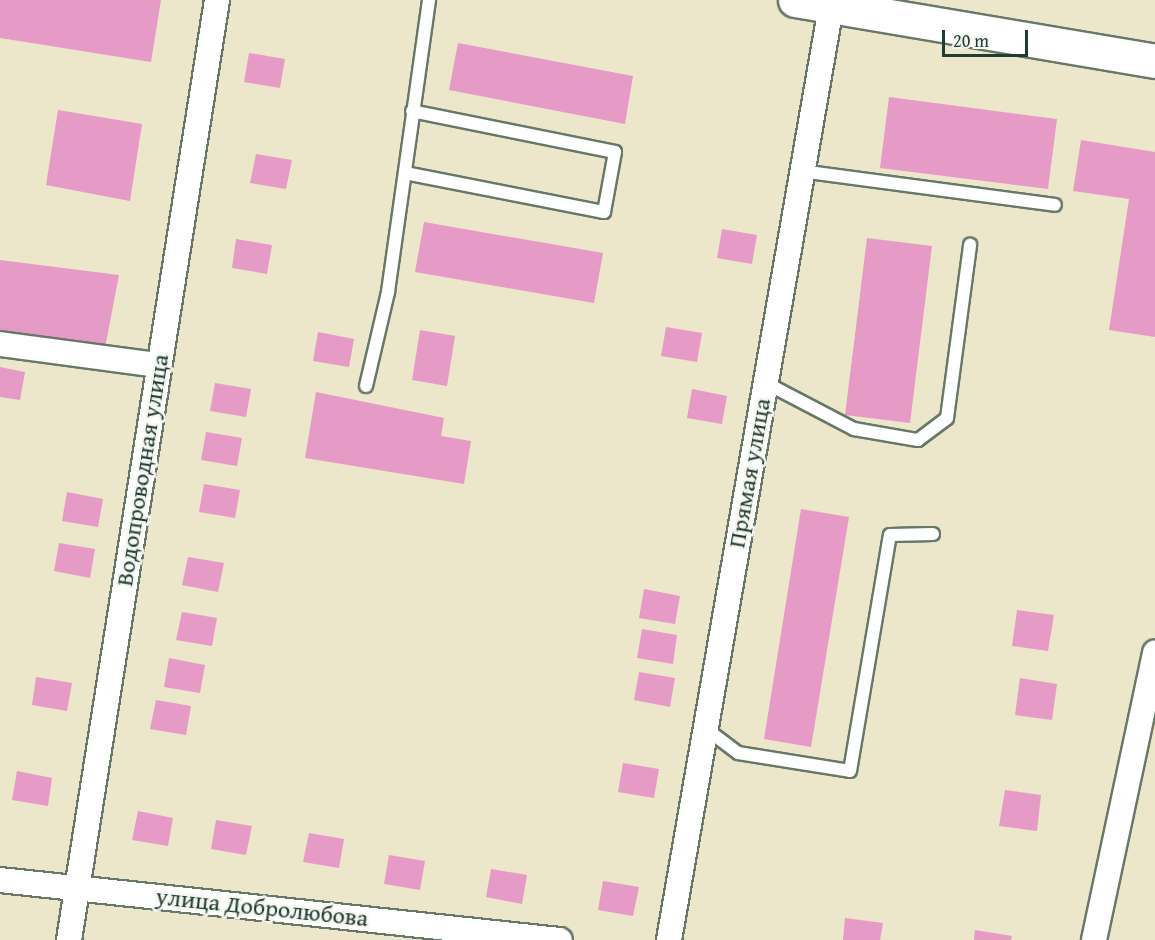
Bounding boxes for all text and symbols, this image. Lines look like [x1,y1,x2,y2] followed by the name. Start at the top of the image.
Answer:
[945,18,1030,56] scale bar
[953,27,989,54] text: 20 m
[109,352,175,588] street label: Водопроводная улица
[722,396,776,550] street label: Прямая улица
[154,882,370,932] street label: улица Добролюбова

